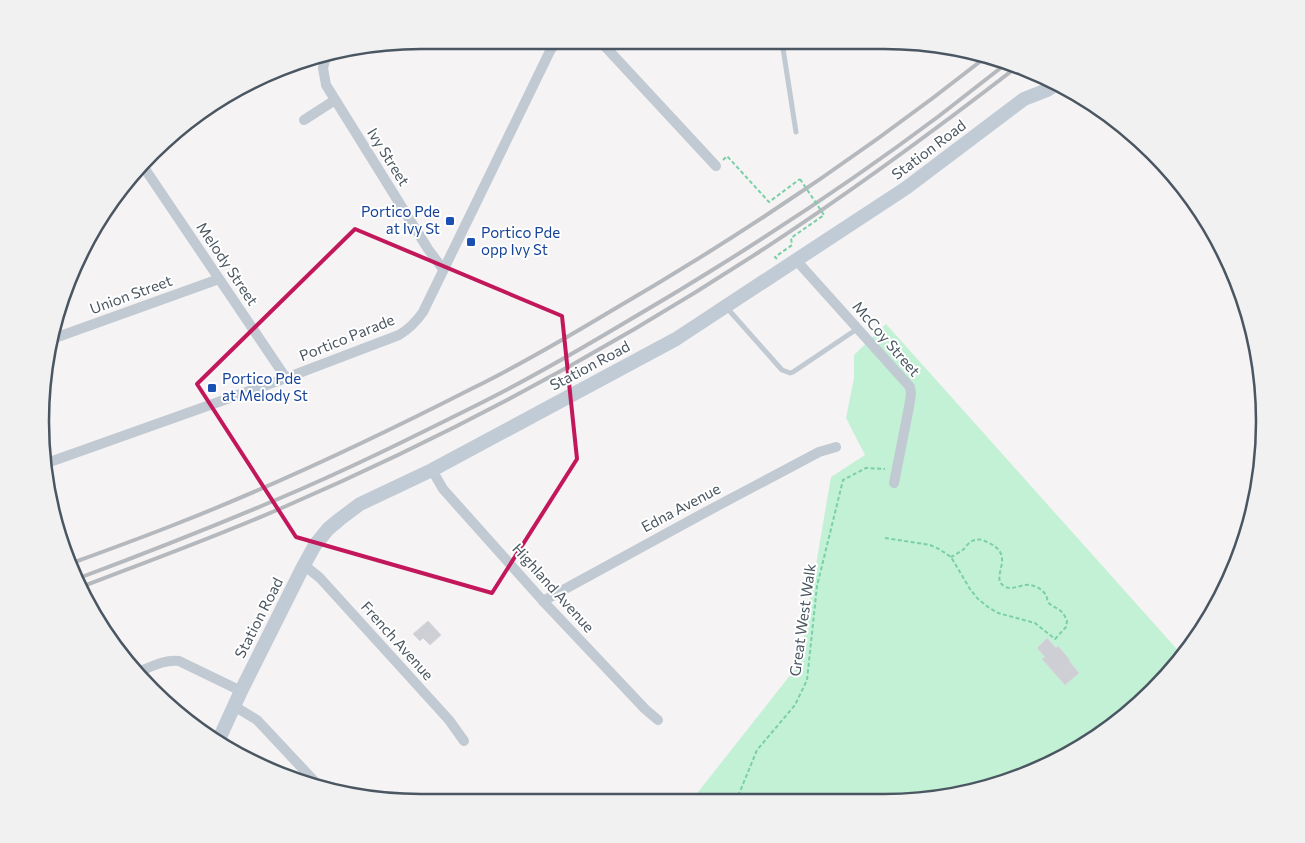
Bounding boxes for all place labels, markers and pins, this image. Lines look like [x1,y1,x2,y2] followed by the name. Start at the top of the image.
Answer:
[361,202,440,237] place label: Portico Pde at Ivy St
[444,215,456,227] marker: Portico Pde at Ivy St
[481,223,560,258] place label: Portico Pde opp Ivy St
[465,236,477,248] marker: Portico Pde opp Ivy St
[222,369,308,404] place label: Portico Pde at Melody St
[206,382,218,394] marker: Portico Pde at Melody St

